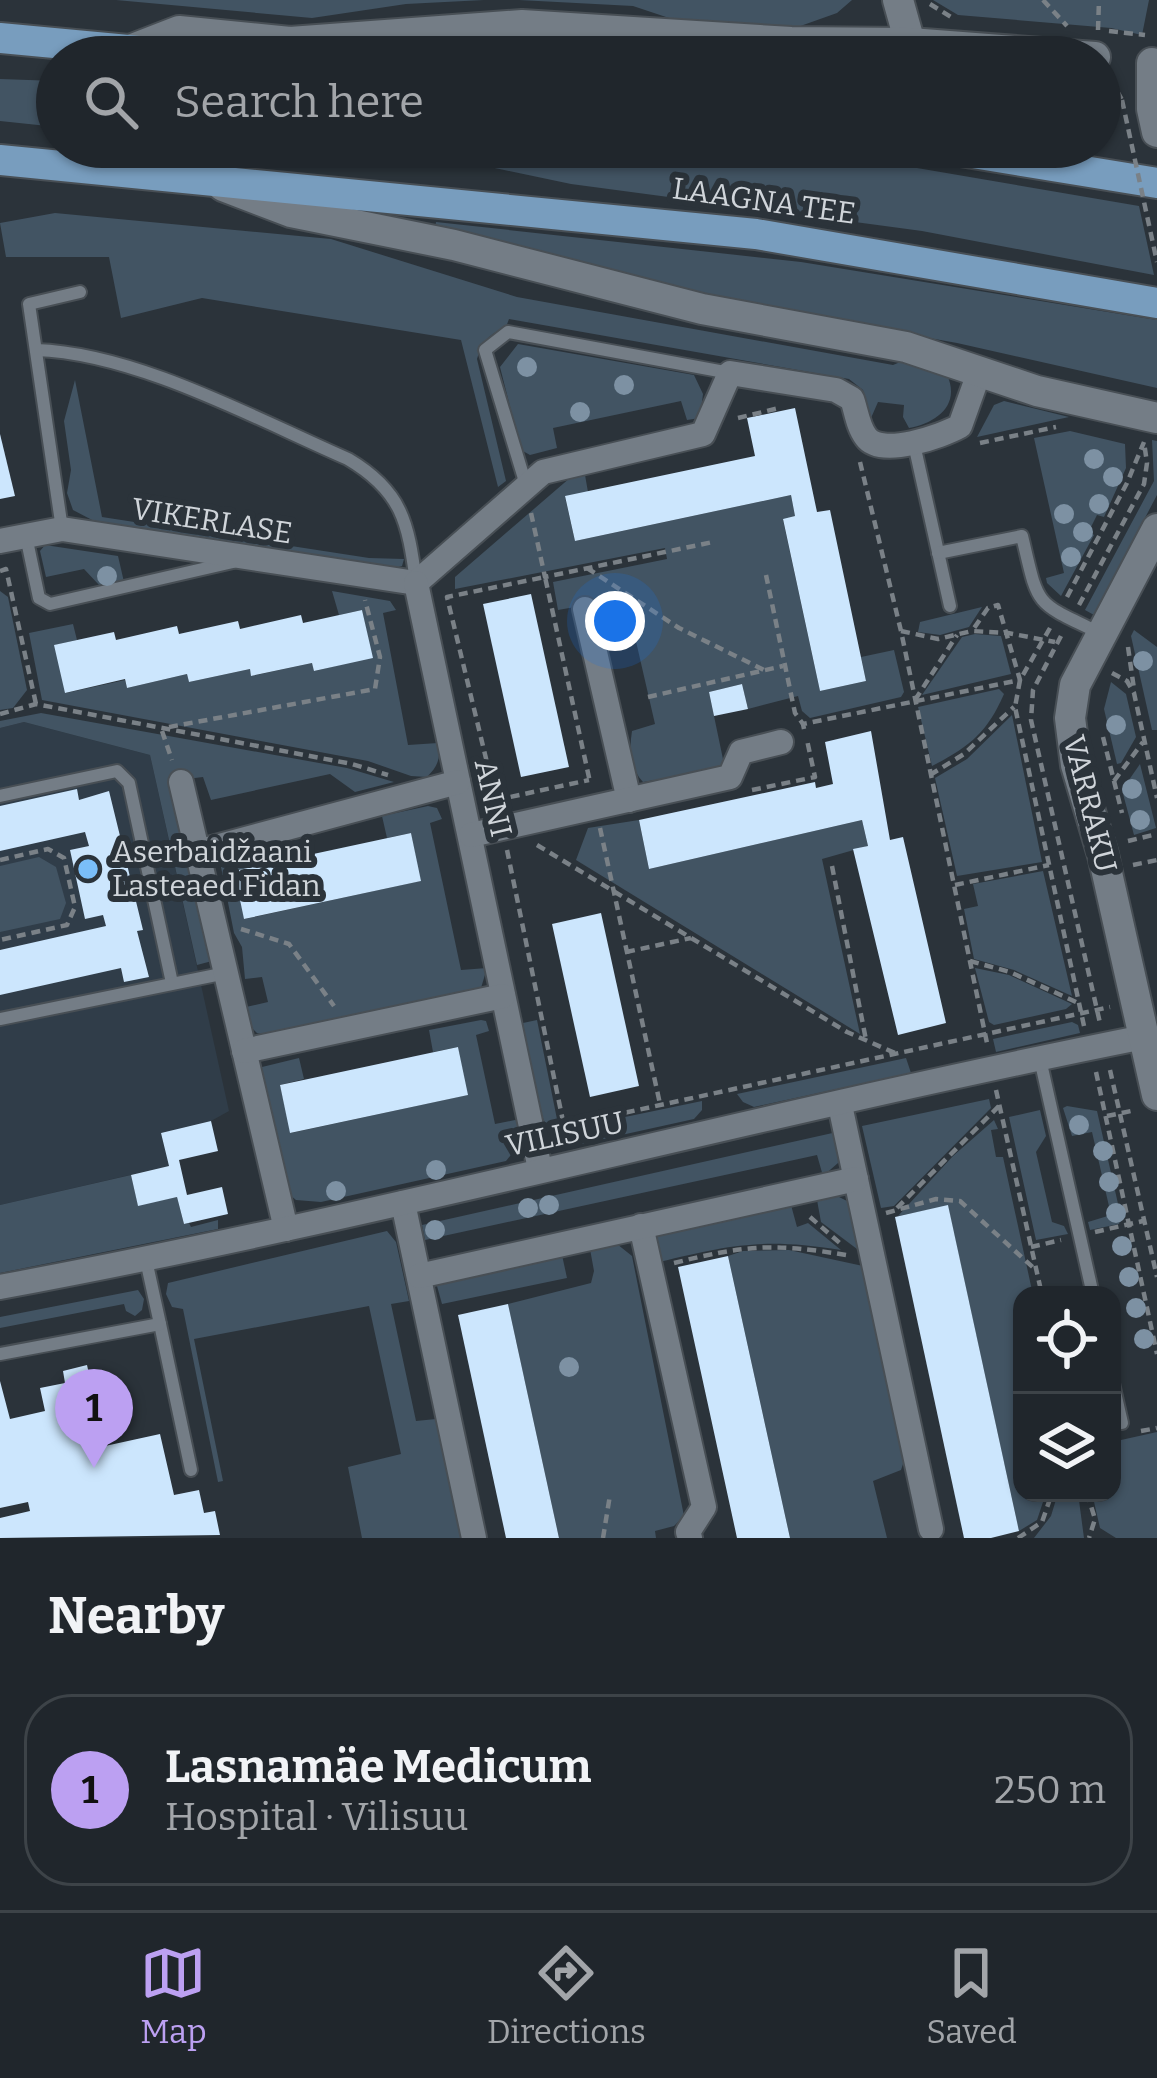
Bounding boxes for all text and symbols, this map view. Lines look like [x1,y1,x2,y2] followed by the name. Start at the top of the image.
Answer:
[36,36,1121,168] search box
[78,69,144,135] icon: search
[174,75,424,129] text: Search here
[670,170,858,232] street label: LAAGNA TEE
[129,491,295,551] street label: VIKERLASE
[585,591,645,651] your location
[1056,732,1124,876] street label: VARRAKU
[467,756,519,840] street label: ANNI
[112,834,321,904] place label: Aserbaidžaani Lasteaed Fidan
[75,856,101,882] marker: Aserbaidžaani Lasteaed Fidan
[502,1104,628,1164] street label: VILISUU
[1013,1286,1121,1502] map controls
[1013,1286,1121,1394] button: locate
[55,1369,133,1468] pin: 1
[1013,1394,1121,1502] button: layers
[48,1585,224,1647] text: Nearby
[165,1740,592,1794] text: Lasnamäe Medicum
[82,1767,98,1813] text: 1
[994,1767,1106,1813] text: 250 m
[165,1794,468,1840] text: Hospital · Vilisuu
[140,1940,207,2052] tab: Map
[487,1940,646,2052] tab: Directions
[926,1940,1017,2052] tab: Saved

